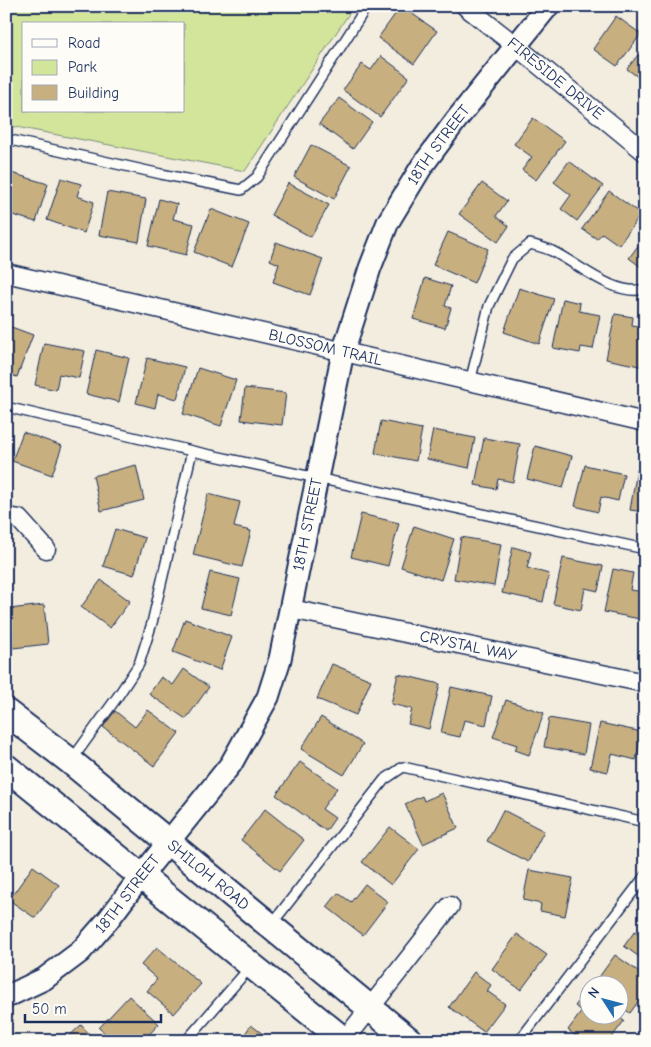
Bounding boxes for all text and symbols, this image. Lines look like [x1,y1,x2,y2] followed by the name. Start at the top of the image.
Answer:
[22,22,185,112] legend
[68,34,100,52] text: Road
[504,34,608,123] street label: FIRESIDE DRIVE
[68,58,97,76] text: Park
[68,84,119,102] text: Building
[404,101,474,188] street label: 18TH STREET
[267,326,384,369] street label: BLOSSOM TRAIL
[289,476,326,572] street label: 18TH STREET
[418,627,519,665] street label: CRYSTAL WAY
[164,836,253,914] street label: SHILOH ROAD
[92,851,164,937] street label: 18TH STREET
[578,974,628,1024] north arrow
[584,984,603,1001] text: N
[25,992,161,1024] scale bar
[32,1000,67,1018] text: 50 m

